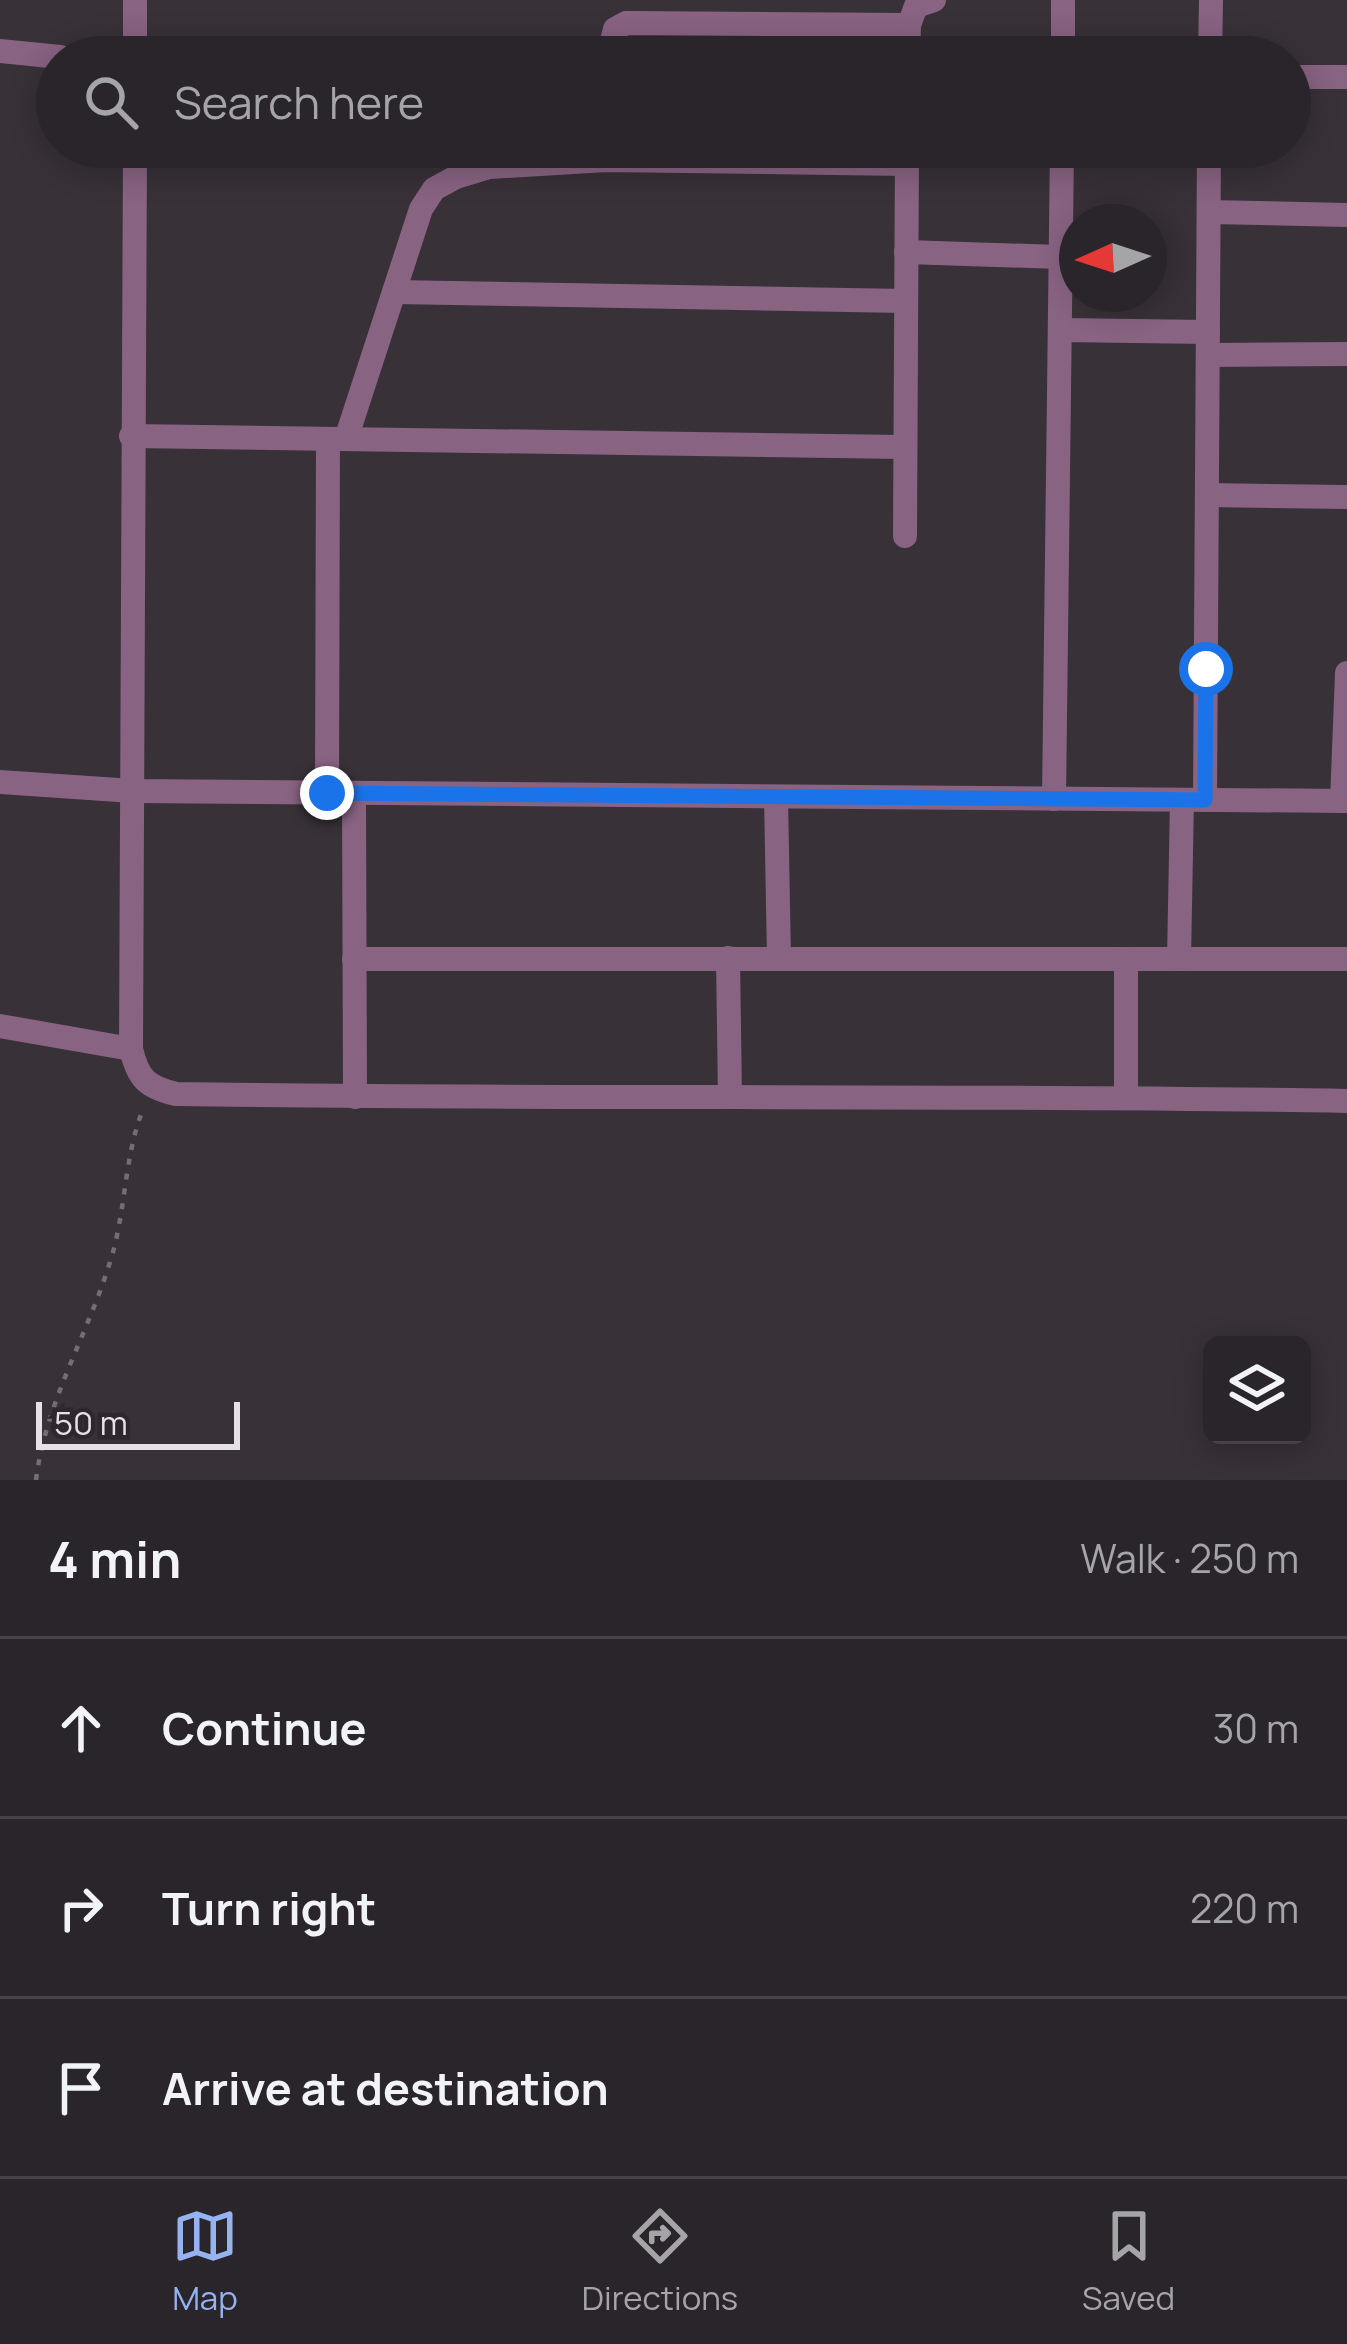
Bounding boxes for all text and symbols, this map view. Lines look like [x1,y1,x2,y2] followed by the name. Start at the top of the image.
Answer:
[36,36,1311,168] search box
[78,69,144,135] icon: search
[174,71,424,133] text: Search here
[1059,204,1167,312] north arrow
[1179,642,1233,696] route start
[300,766,354,820] route end
[1203,1336,1311,1444] map controls
[1203,1336,1311,1444] button: layers
[36,1396,240,1449] scale bar
[54,1400,128,1445] text: 50 m
[48,1524,181,1593] text: 4 min
[1080,1531,1299,1585] text: Walk · 250 m
[48,1695,114,1761] icon: ahead
[162,1697,367,1759] text: Continue
[1213,1701,1299,1755] text: 30 m
[48,1875,114,1941] icon: right
[162,1877,376,1939] text: Turn right
[1190,1881,1299,1935] text: 220 m
[48,2055,114,2121] icon: arrive
[162,2057,609,2119] text: Arrive at destination
[172,2203,238,2320] tab: Map
[582,2203,738,2320] tab: Directions
[1082,2203,1175,2320] tab: Saved

